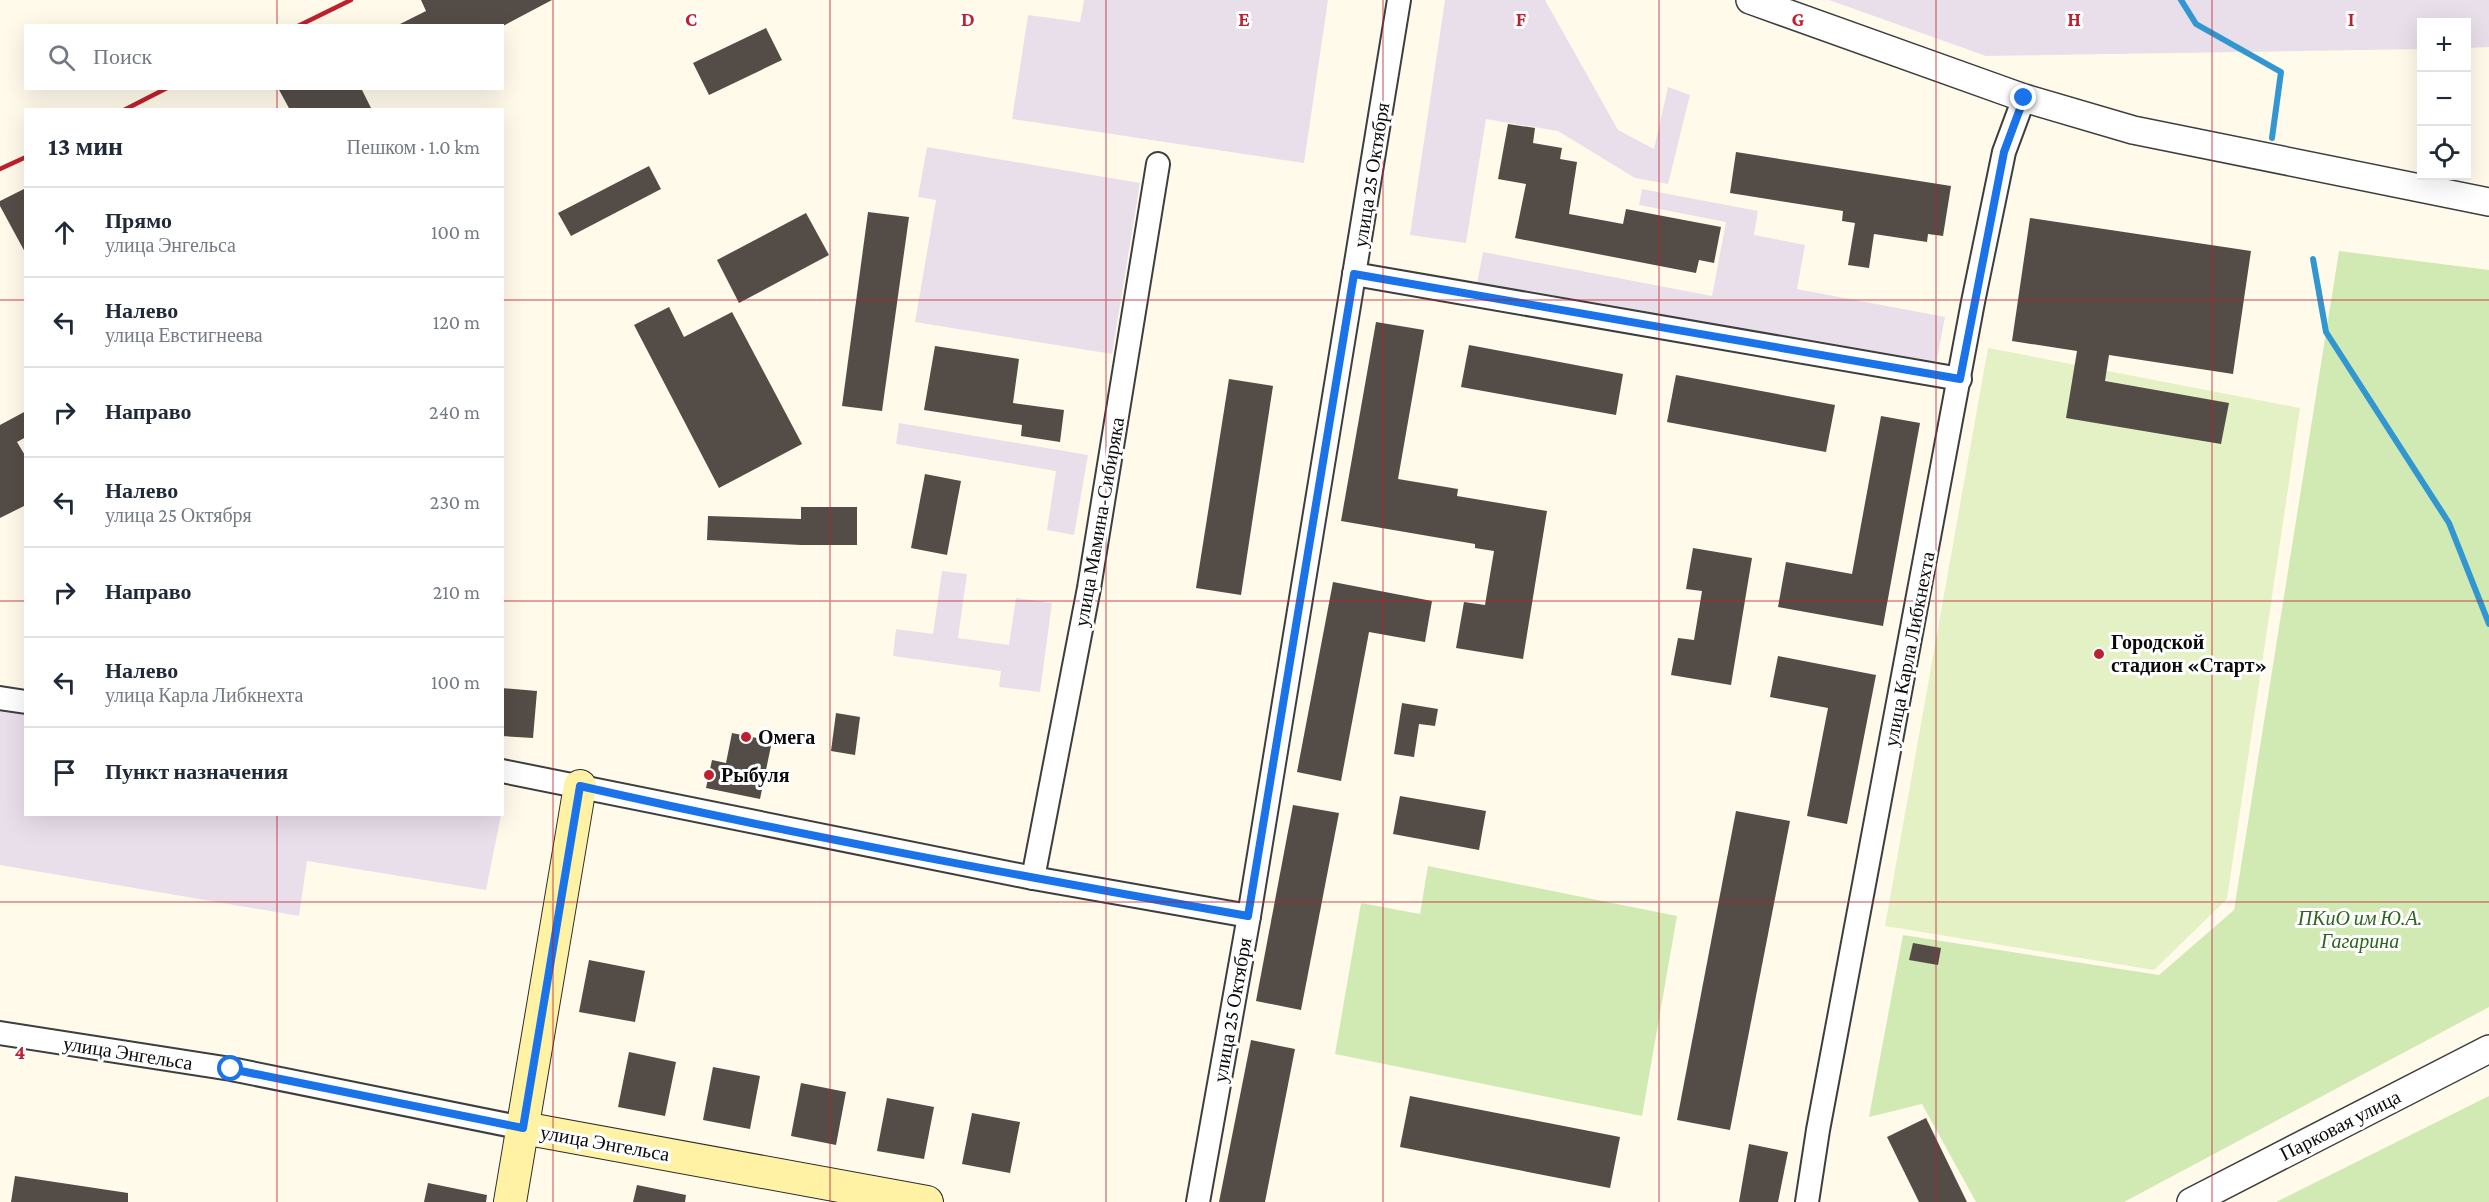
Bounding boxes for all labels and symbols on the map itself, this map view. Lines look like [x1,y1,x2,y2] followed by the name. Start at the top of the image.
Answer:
[685,8,697,30] text: C
[961,8,975,30] text: D
[1238,8,1250,30] text: E
[1516,8,1527,30] text: F
[1792,8,1805,30] text: G
[2067,8,2081,30] text: H
[2348,8,2355,30] text: I
[2010,84,2036,110] route end
[1349,101,1394,249] street label: улица 25 Октября
[1070,415,1129,629] street label: улица Мамина-Сибиряка
[1879,549,1940,749] street label: улица Карла Либкнехта
[2111,631,2267,677] place label: Городской стадион «Старт»
[2092,647,2106,661] marker: Городской стадион «Старт»
[758,726,815,748] place label: Омега
[739,730,753,744] marker: Омега
[721,764,790,787] place label: Рыбуля
[702,768,716,782] marker: Рыбуля
[2297,907,2422,953] park label: ПКиО им Ю.А. Гагарина
[1208,936,1257,1084] street label: улица 25 Октября
[61,1032,195,1075] street label: улица Энгельса
[15,1041,26,1063] text: 4
[217,1055,243,1081] route start
[2276,1085,2405,1166] street label: Парковая улица
[538,1121,672,1166] street label: улица Энгельса

